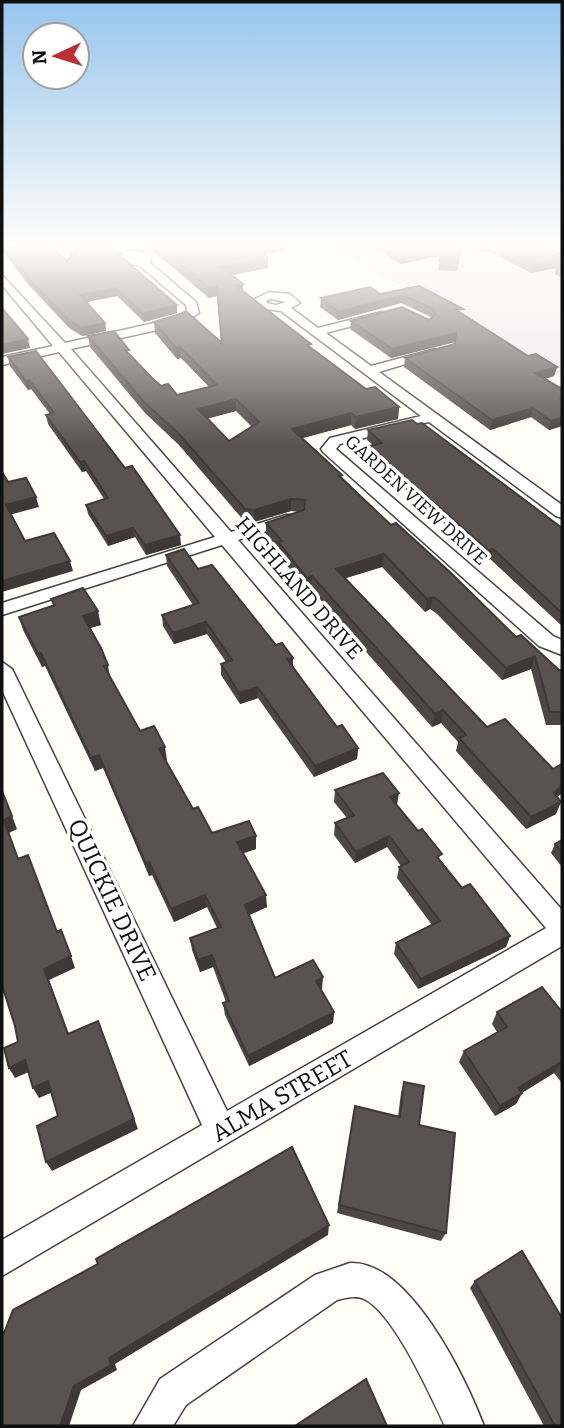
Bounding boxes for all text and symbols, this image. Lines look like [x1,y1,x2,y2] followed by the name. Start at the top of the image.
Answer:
[21,21,91,91] north arrow
[28,49,52,65] text: N
[340,430,492,570] street label: GARDEN VIEW DRIVE
[230,511,368,665] street label: HIGHLAND DRIVE
[62,814,162,986] street label: QUICKIE DRIVE
[207,1044,357,1148] street label: ALMA STREET

